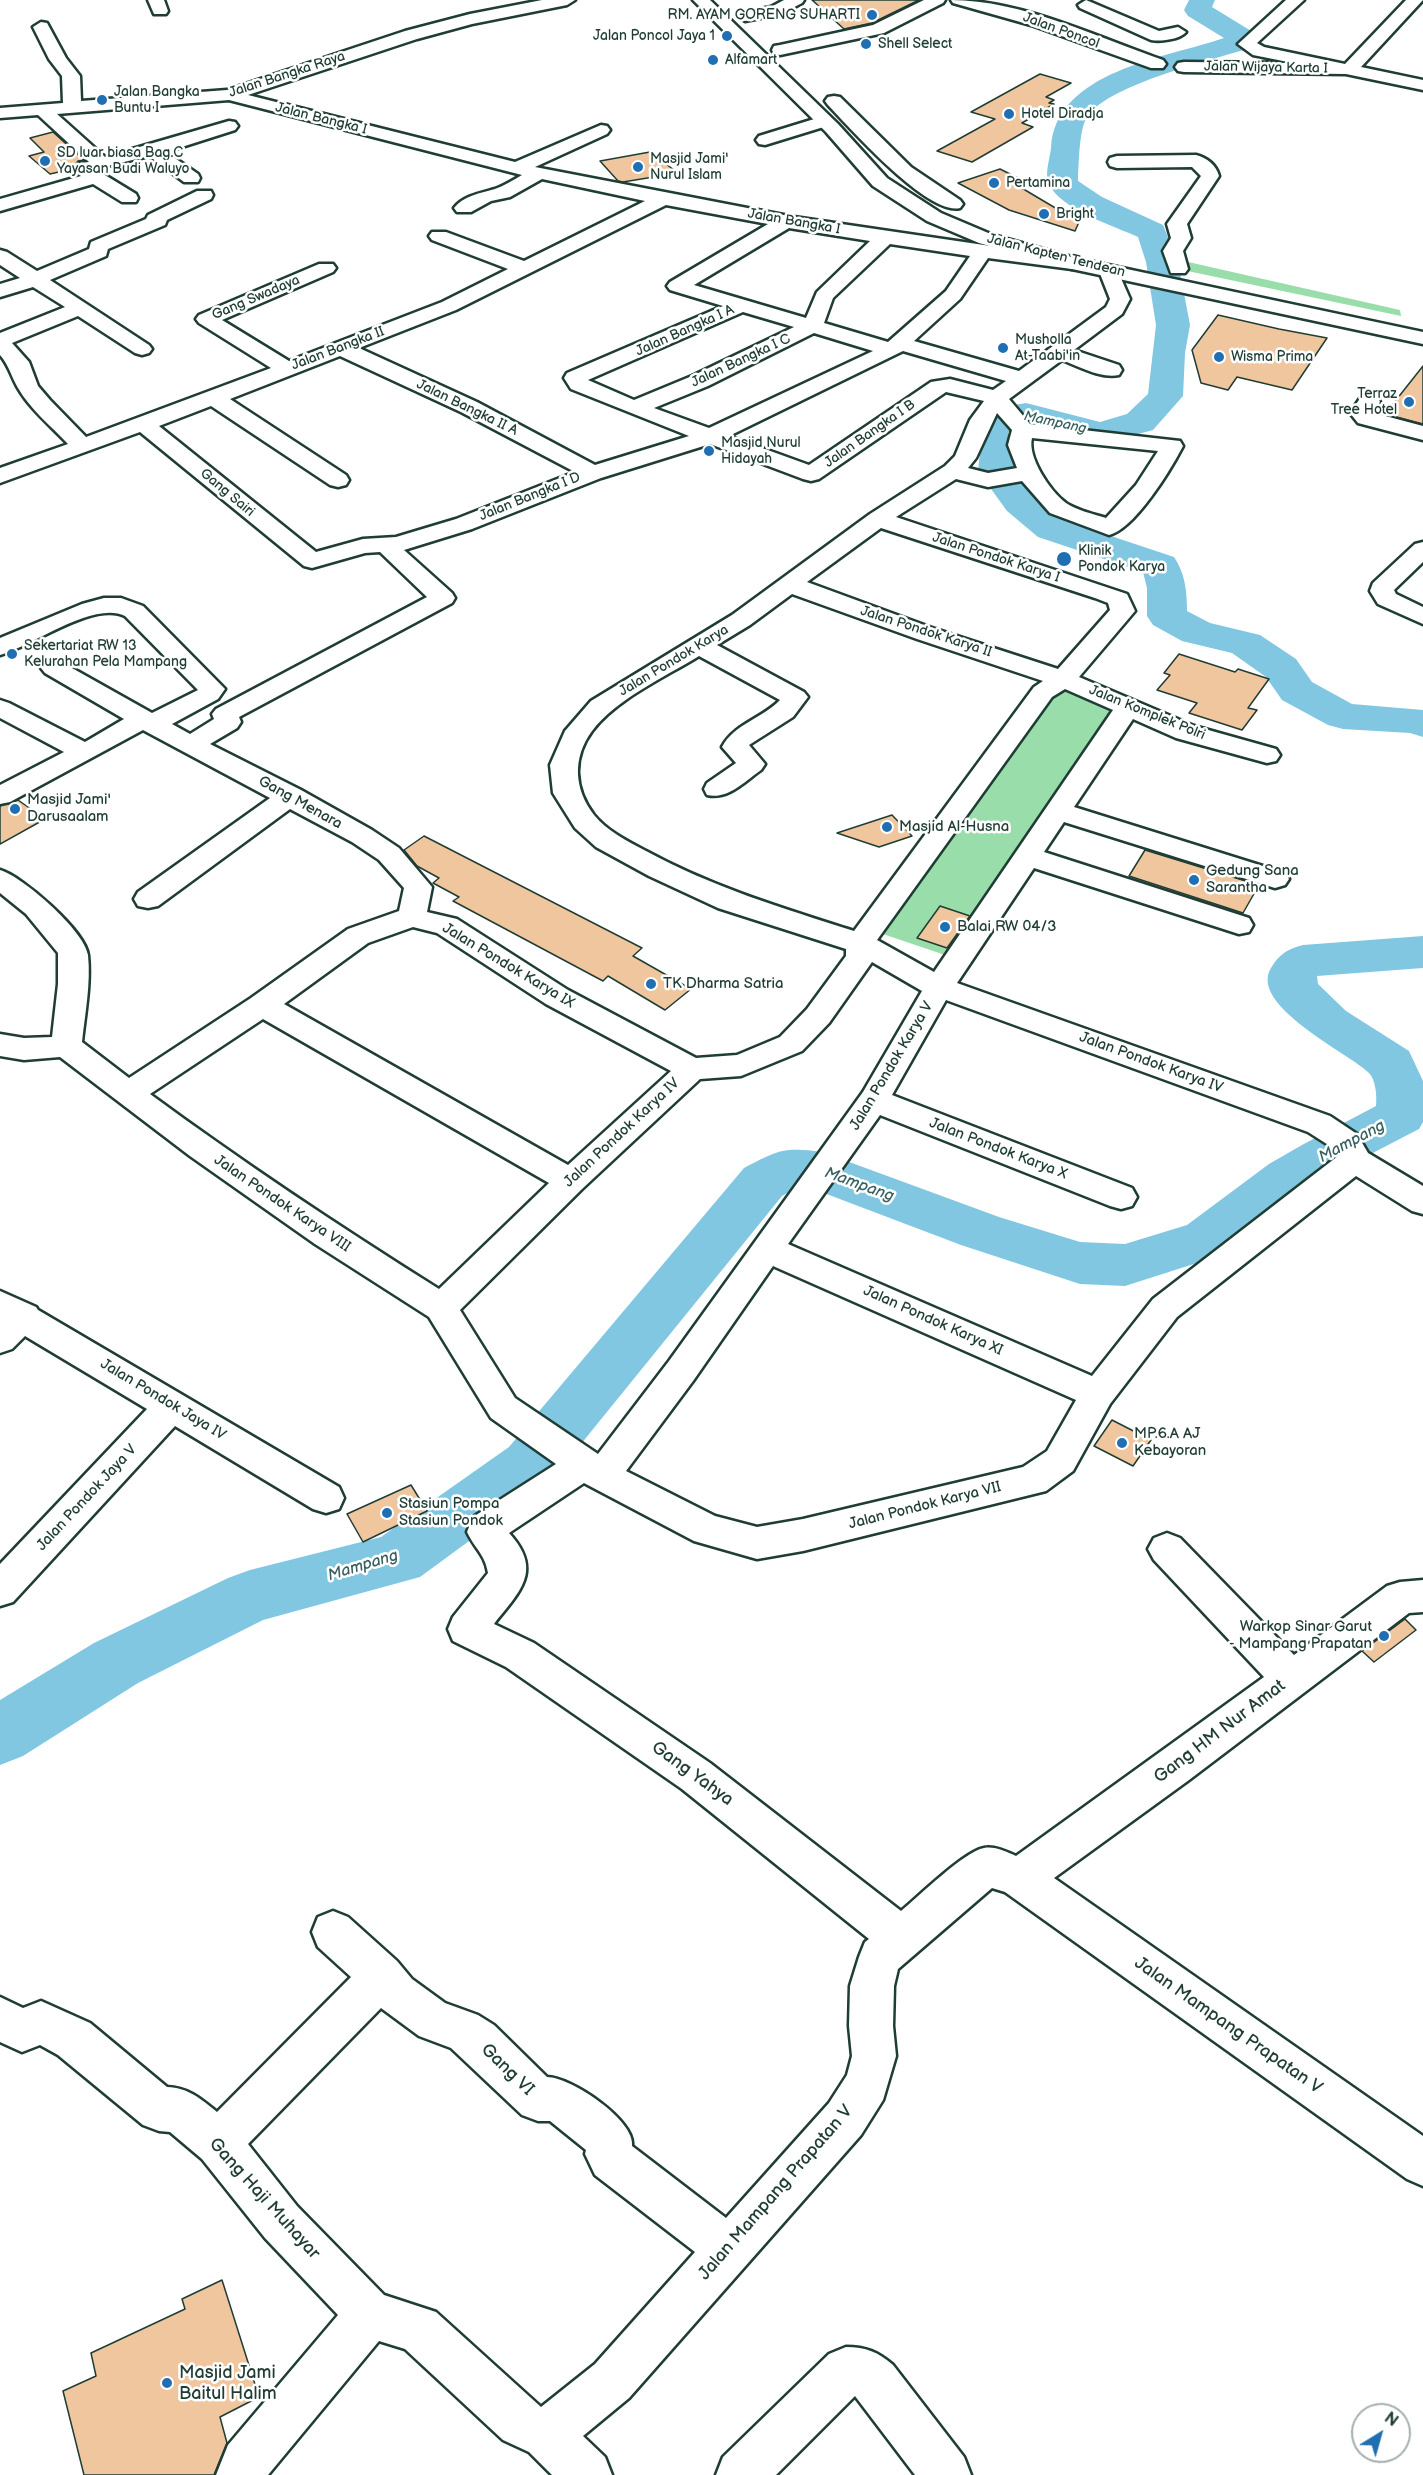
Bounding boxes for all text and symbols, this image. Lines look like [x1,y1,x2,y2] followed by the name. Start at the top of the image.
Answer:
[667,7,860,23] place label: RM. AYAM GORENG SUHARTI
[865,8,879,22] marker: RM. AYAM GORENG SUHARTI
[1020,9,1102,53] street label: Jalan Poncol
[593,28,715,44] place label: Jalan Poncol Jaya 1
[720,29,734,43] marker: Jalan Poncol Jaya 1
[878,36,952,52] place label: Shell Select
[859,37,873,51] marker: Shell Select
[227,48,347,102] street label: Jalan Bangka Raya
[725,52,777,68] place label: Alfamart
[706,53,720,67] marker: Alfamart
[1204,59,1328,77] street label: Jalan Wijaya Karta I
[114,84,200,116] place label: Jalan Bangka Buntu I
[95,93,109,107] marker: Jalan Bangka Buntu I
[273,100,369,138] street label: Jalan Bangka I
[1021,106,1104,122] place label: Hotel Diradja
[1002,107,1016,121] marker: Hotel Diradja
[57,145,189,178] place label: SD luar biasa Bag.C Yayasan Budi Waluyo
[650,151,728,184] place label: Masjid Jami' Nurul Islam
[38,154,52,168] marker: SD luar biasa Bag.C Yayasan Budi Waluyo
[631,160,645,174] marker: Masjid Jami' Nurul Islam
[1006,175,1070,191] place label: Pertamina
[987,176,1001,190] marker: Pertamina
[746,206,842,238] street label: Jalan Bangka I
[1056,206,1094,222] place label: Bright
[1037,207,1051,221] marker: Bright
[985,231,1127,281] street label: Jalan Kapten Tendean
[210,272,302,324] street label: Gang Swadaya
[633,302,737,360] street label: Jalan Bangka I A
[289,324,387,374] street label: Jalan Bangka II
[689,331,793,391] street label: Jalan Bangka I C
[1015,332,1080,364] place label: Musholla At-Taabi'in
[996,341,1010,355] marker: Musholla At-Taabi'in
[1231,349,1313,365] place label: Wisma Prima
[1212,350,1226,364] marker: Wisma Prima
[414,376,520,440] street label: Jalan Bangka II A
[1331,386,1397,418] place label: Terraz Tree Hotel
[1402,395,1416,409] marker: Terraz Tree Hotel
[821,396,919,472] street label: Jalan Bangka I B
[1022,408,1088,438] water label: Mampang
[721,435,801,467] place label: Masjid Nurul Hidayah
[702,444,716,458] marker: Masjid Nurul Hidayah
[196,465,258,521] street label: Gang Sairi
[477,469,583,525] street label: Jalan Bangka I D
[930,529,1062,587] street label: Jalan Pondok Karya I
[1078,543,1165,576] place label: Klinik Pondok Karya
[1055,550,1073,568] marker: Klinik Pondok Karya
[858,603,994,661] street label: Jalan Pondok Karya II
[616,622,732,700] street label: Jalan Pondok Karya
[24,638,187,670] place label: Sekertariat RW 13 Kelurahan Pela Mampang
[5,647,19,661] marker: Sekertariat RW 13 Kelurahan Pela Mampang
[1086,682,1208,744] street label: Jalan Komplek Polri
[255,773,345,833] street label: Gang Menara
[27,791,111,826] place label: Masjid Jami' Darusaalam
[8,802,22,816] marker: Masjid Jami' Darusaalam
[899,818,1009,836] place label: Masjid Al-Husna
[880,820,894,834] marker: Masjid Al-Husna
[1206,862,1299,897] place label: Gedung Sana Sarantha
[1187,873,1201,887] marker: Gedung Sana Sarantha
[957,918,1056,936] place label: Balai RW 04/3
[439,919,577,1013] street label: Jalan Pondok Karya IX
[938,920,952,934] marker: Balai RW 04/3
[663,975,783,993] place label: TK Dharma Satria
[644,977,658,991] marker: TK Dharma Satria
[846,998,938,1134] street label: Jalan Pondok Karya V
[1077,1029,1225,1097] street label: Jalan Pondok Karya IV
[560,1075,684,1191] street label: Jalan Pondok Karya IV
[927,1114,1069,1184] street label: Jalan Pondok Karya X
[1316,1117,1388,1167] water label: Mampang
[210,1152,354,1256] street label: Jalan Pondok Karya VIII
[822,1164,896,1206] water label: Mampang
[860,1282,1006,1360] street label: Jalan Pondok Karya XI
[97,1355,229,1445] street label: Jalan Pondok Jaya IV
[1134,1425,1206,1460] place label: MP.6.A AJ Kebayoran
[1115,1436,1129,1450] marker: MP.6.A AJ Kebayoran
[33,1441,141,1555] street label: Jalan Pondok Jaya V
[847,1478,1003,1534] street label: Jalan Pondok Karya VII
[399,1495,503,1530] place label: Stasiun Pompa Stasiun Pondok
[380,1506,394,1520] marker: Stasiun Pompa Stasiun Pondok
[326,1546,400,1586] water label: Mampang
[1229,1618,1372,1653] place label: Warkop Sinar Garut - Mampang Prapatan
[1377,1629,1391,1643] marker: Warkop Sinar Garut - Mampang Prapatan
[1150,1675,1290,1789] street label: Gang HM Nur Amat
[647,1737,737,1811] street label: Gang Yahya
[1130,1953,1326,2099] street label: Jalan Mampang Prapatan V
[476,2039,538,2101] street label: Gang VI
[694,2101,858,2285] street label: Jalan Mampang Prapatan V
[204,2134,324,2264] street label: Gang Haji Muhayar
[179,2362,277,2404] place label: Masjid Jami Baitul Halim
[160,2376,174,2390] marker: Masjid Jami Baitul Halim
[1351,2403,1411,2463] north arrow
[1380,2409,1401,2431] text: N

